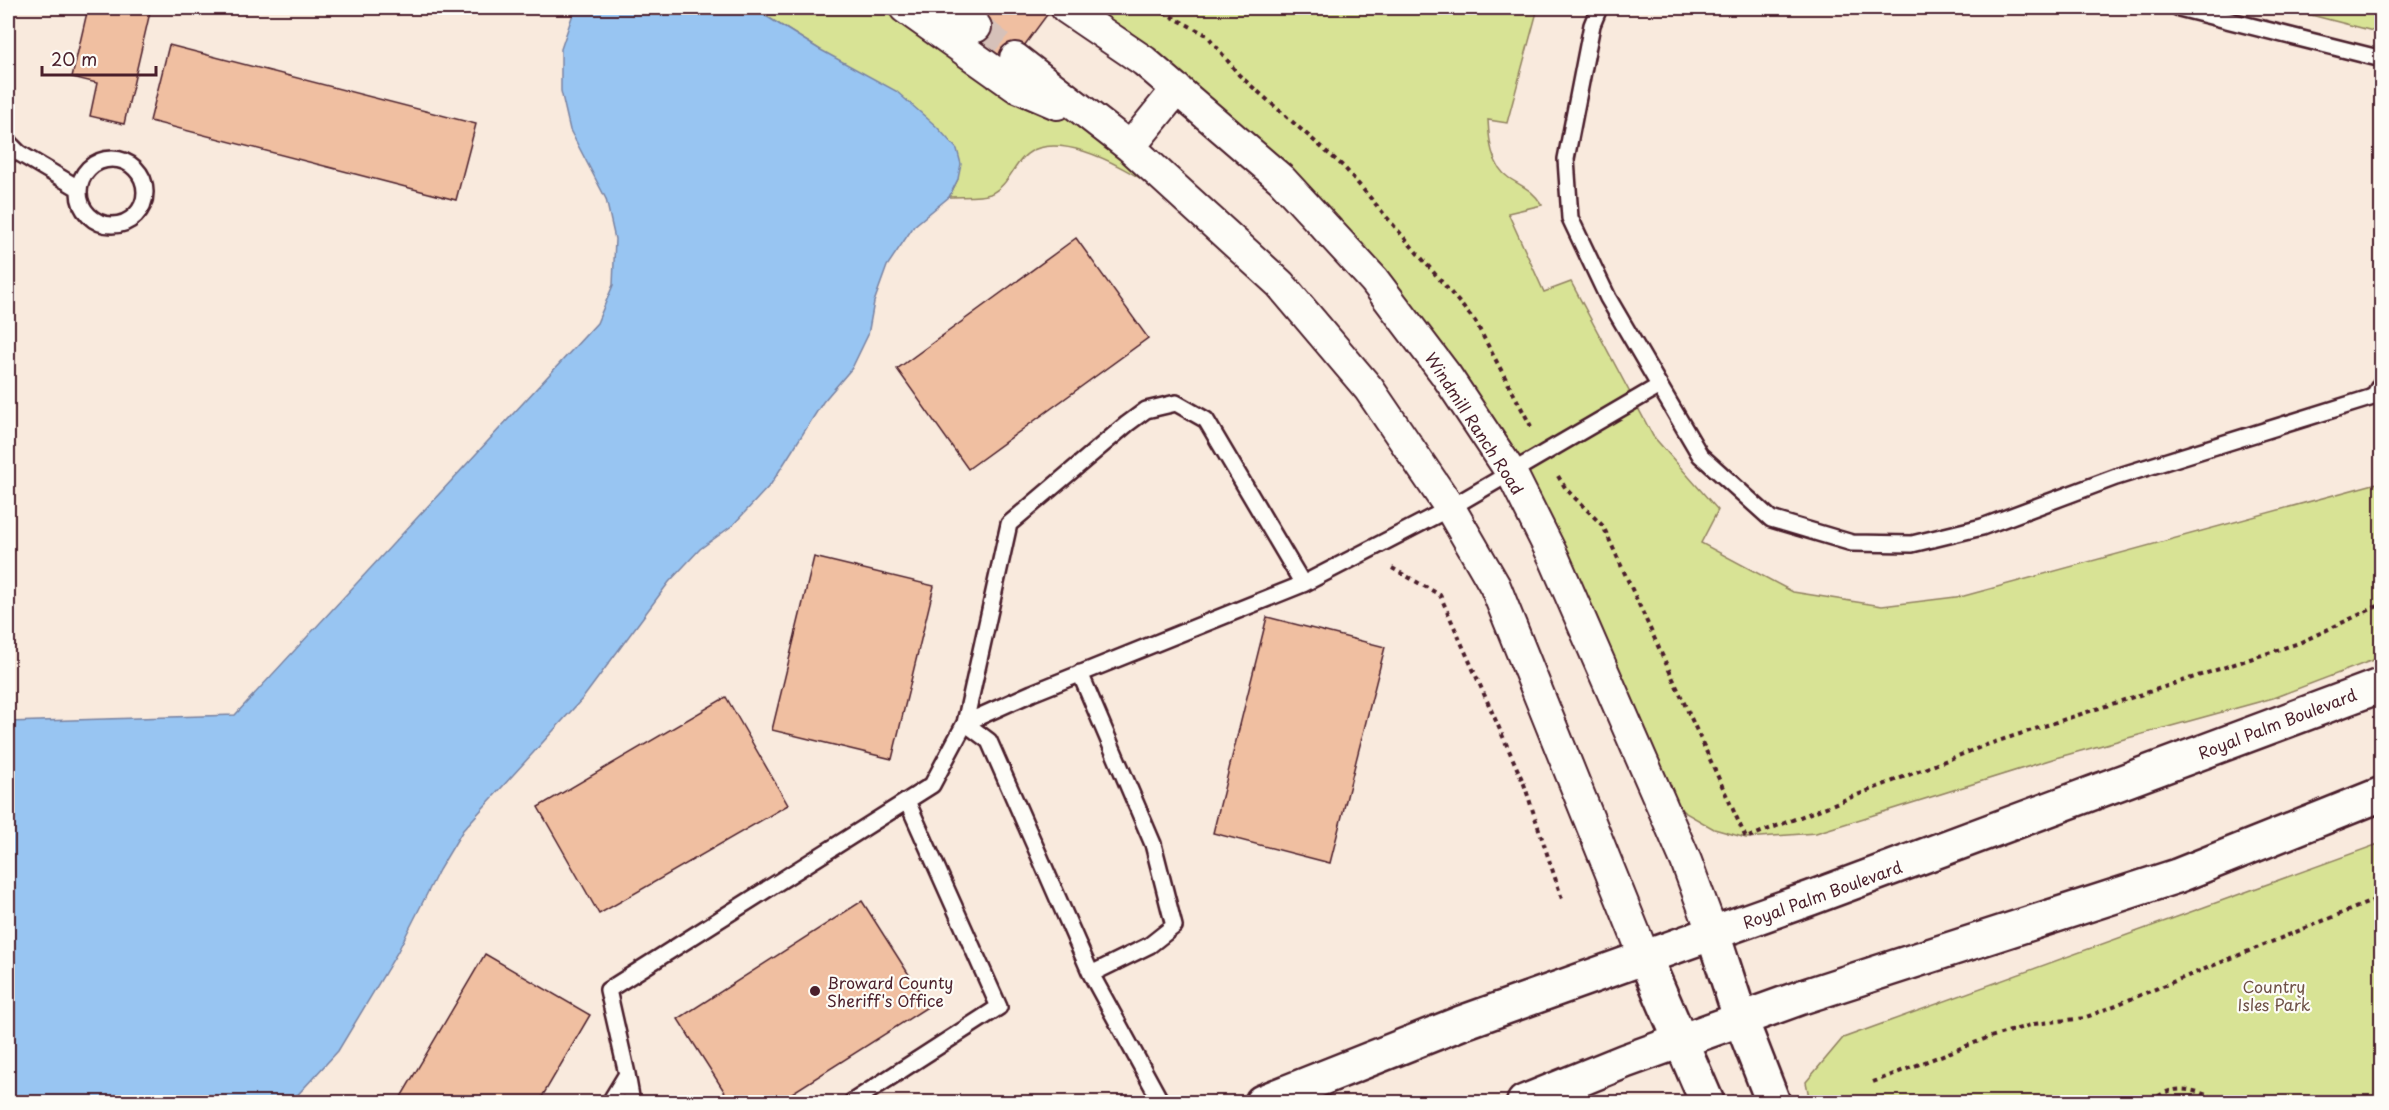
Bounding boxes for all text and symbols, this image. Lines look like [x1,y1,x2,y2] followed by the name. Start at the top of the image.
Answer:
[42,39,156,77] scale bar
[51,45,97,72] text: 20 m
[1420,347,1530,499] street label: Windmill Ranch Road
[2194,682,2360,764] street label: Royal Palm Boulevard
[1739,854,1905,934] street label: Royal Palm Boulevard
[827,970,954,1012] place label: Broward County Sheriff's Office
[2237,974,2311,1016] park label: Country Isles Park
[808,984,822,998] marker: Broward County Sheriff's Office

